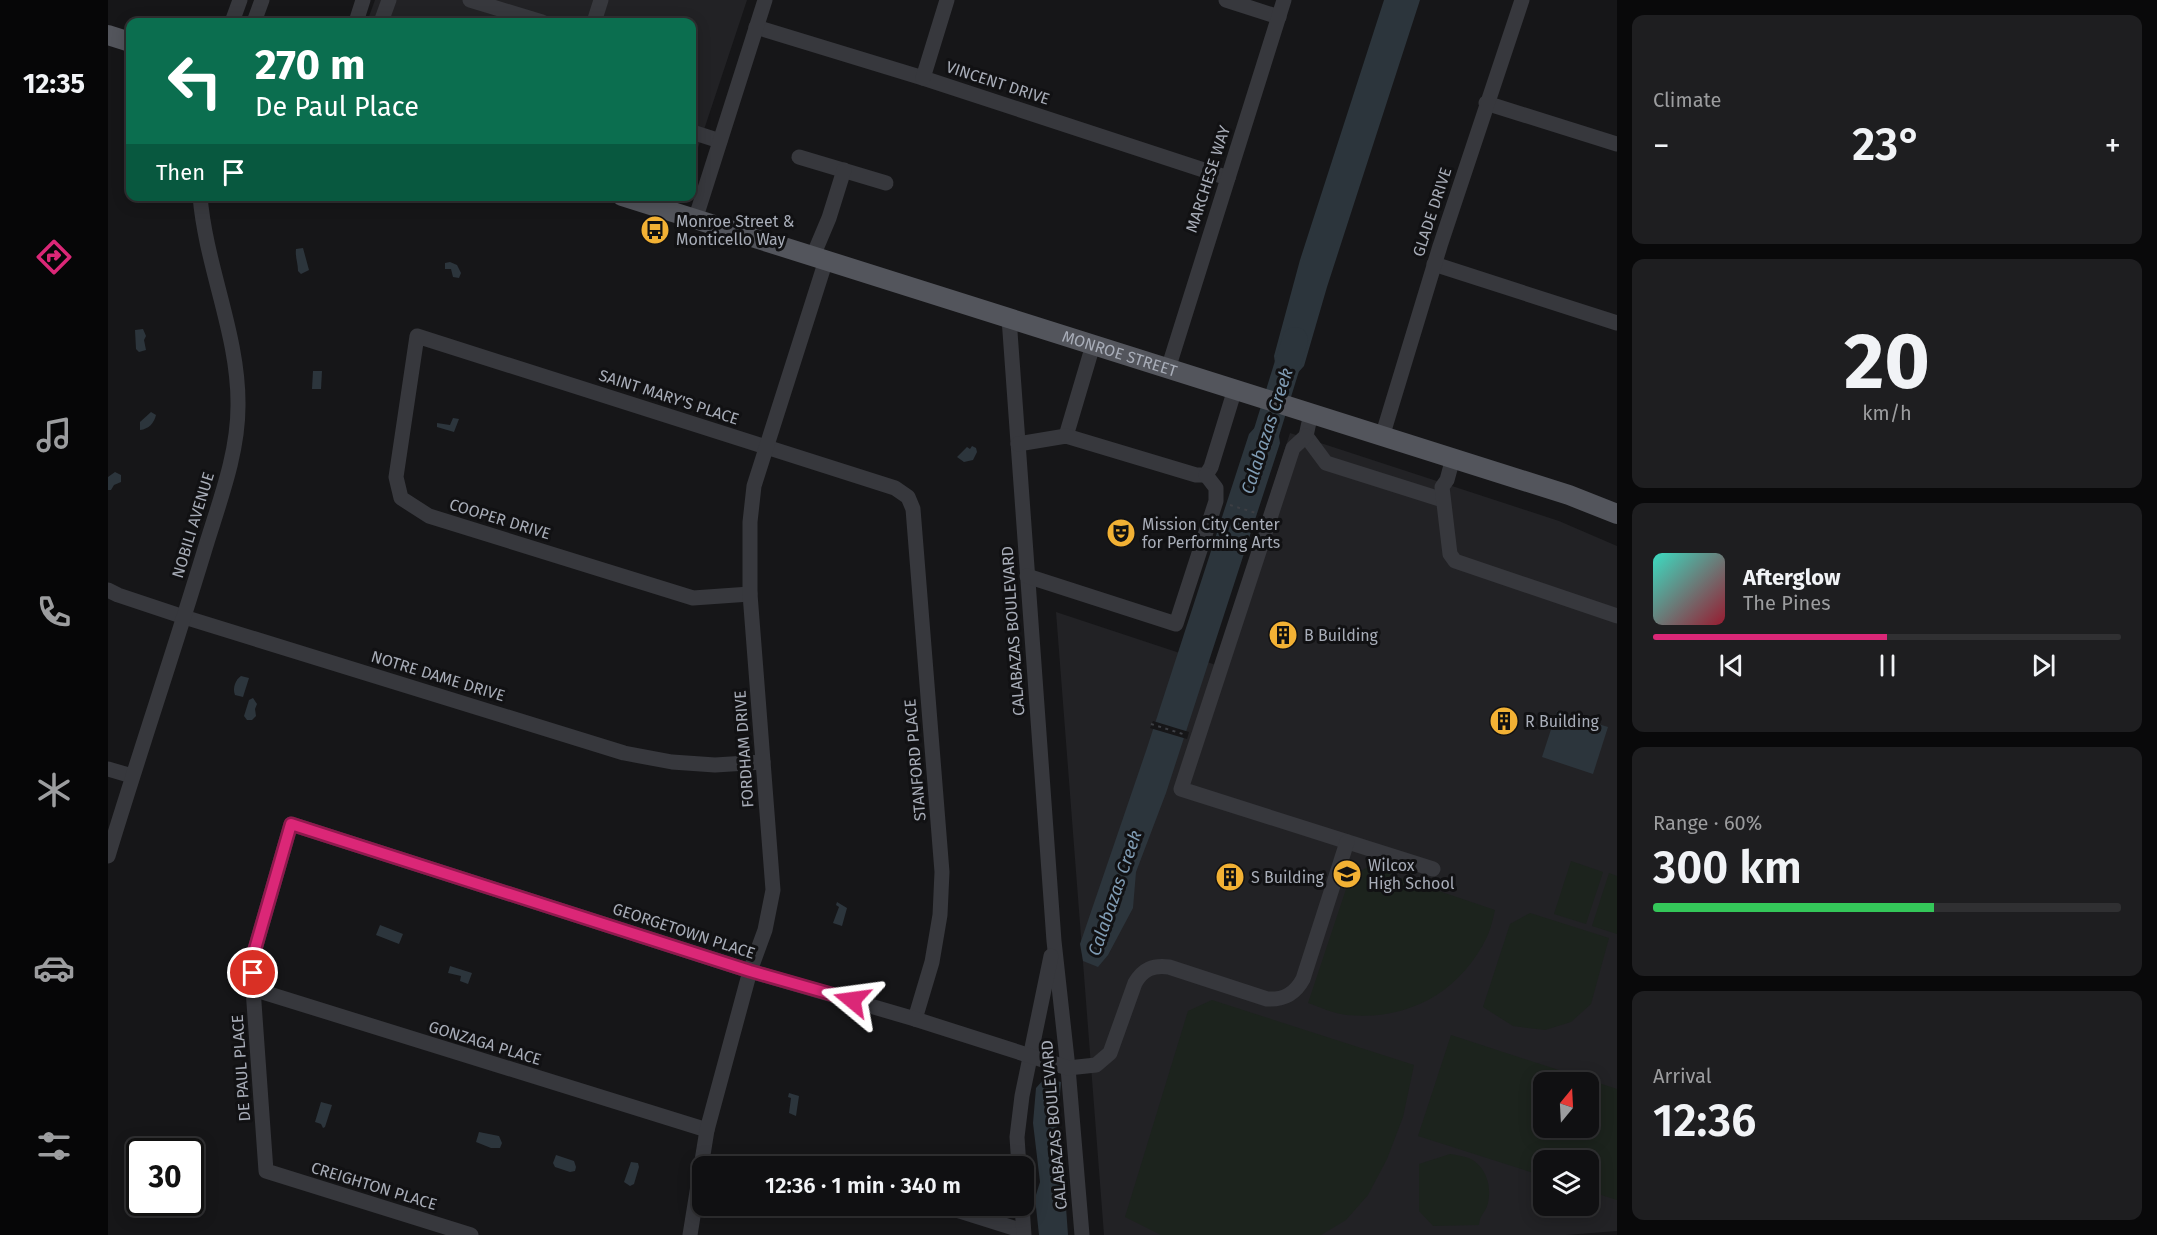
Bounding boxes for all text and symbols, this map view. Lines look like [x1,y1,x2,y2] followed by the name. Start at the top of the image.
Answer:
[255,40,366,90] text: 270 m
[156,42,234,120] icon: left
[944,57,1052,109] street label: VINCENT DRIVE
[23,68,85,100] text: 12:35
[1653,88,1721,112] text: Climate
[255,91,419,123] text: De Paul Place
[1852,118,1922,172] text: 23°
[1182,123,1234,235] street label: MARCHESE WAY
[1653,126,1670,166] text: −
[2105,126,2121,166] text: +
[217,156,250,189] icon: arrive
[156,159,205,186] text: Then
[1409,165,1455,259] street label: GLADE DRIVE
[676,212,795,249] place label: Monroe Street & Monticello Way
[639,214,671,246] bus stop icon: Monroe Street & Monticello Way
[33,236,75,278] icon: directions
[1844,315,1930,409] text: 20
[1060,326,1180,380] street label: MONROE STREET
[597,365,741,429] street label: SAINT MARY'S PLACE
[1236,365,1298,497] water label: Calabazas Creek
[1862,401,1912,425] text: km/h
[33,414,75,456] icon: music
[168,470,218,580] street label: NOBILI AVENUE
[447,495,553,543] street label: COOPER DRIVE
[1142,515,1280,552] place label: Mission City Center for Performing Arts
[1105,517,1137,549] theatre icon: Mission City Center for Performing Arts
[998,545,1028,717] street label: CALABAZAS BOULEVARD
[1743,564,1840,591] text: Afterglow
[33,591,75,633] icon: phone
[1743,591,1830,615] text: The Pines
[1267,619,1299,651] building icon: B Building
[1304,626,1379,645] place label: B Building
[369,647,507,705] street label: NOTRE DAME DRIVE
[1715,649,1748,682] icon: previous
[1871,649,1904,682] icon: pause
[2027,649,2060,682] icon: next
[730,690,758,808] street label: FORDHAM DRIVE
[900,698,930,822] street label: STANFORD PLACE
[1488,705,1520,737] building icon: R Building
[1525,712,1600,731] place label: R Building
[33,769,75,811] icon: climate
[1653,811,1762,835] text: Range · 60%
[1083,827,1147,959] water label: Calabazas Creek
[1653,841,1802,895] text: 300 km
[1368,856,1455,893] place label: Wilcox High School
[1331,858,1363,890] school or university icon: Wilcox High School
[1214,861,1246,893] building icon: S Building
[1251,868,1325,887] place label: S Building
[610,899,758,963] street label: GEORGETOWN PLACE
[33,947,75,989] icon: car
[227,947,278,998] pin
[236,956,269,989] icon: arrive
[820,968,884,1032] position arrow
[228,1014,254,1122] street label: DE PAUL PLACE
[426,1017,544,1069] street label: GONZAGA PLACE
[1037,1039,1071,1211] street label: CALABAZAS BOULEVARD
[1653,1064,1712,1088] text: Arrival
[1533,1072,1599,1138] north arrow
[1533,1072,1599,1216] map controls
[1653,1094,1756,1148] text: 12:36
[33,1125,75,1167] icon: filters
[126,1138,204,1216] speed limit sign: 30
[1533,1150,1599,1216] button: layers
[309,1158,439,1214] street label: CREIGHTON PLACE
[765,1172,961,1199] text: 12:36 · 1 min · 340 m

